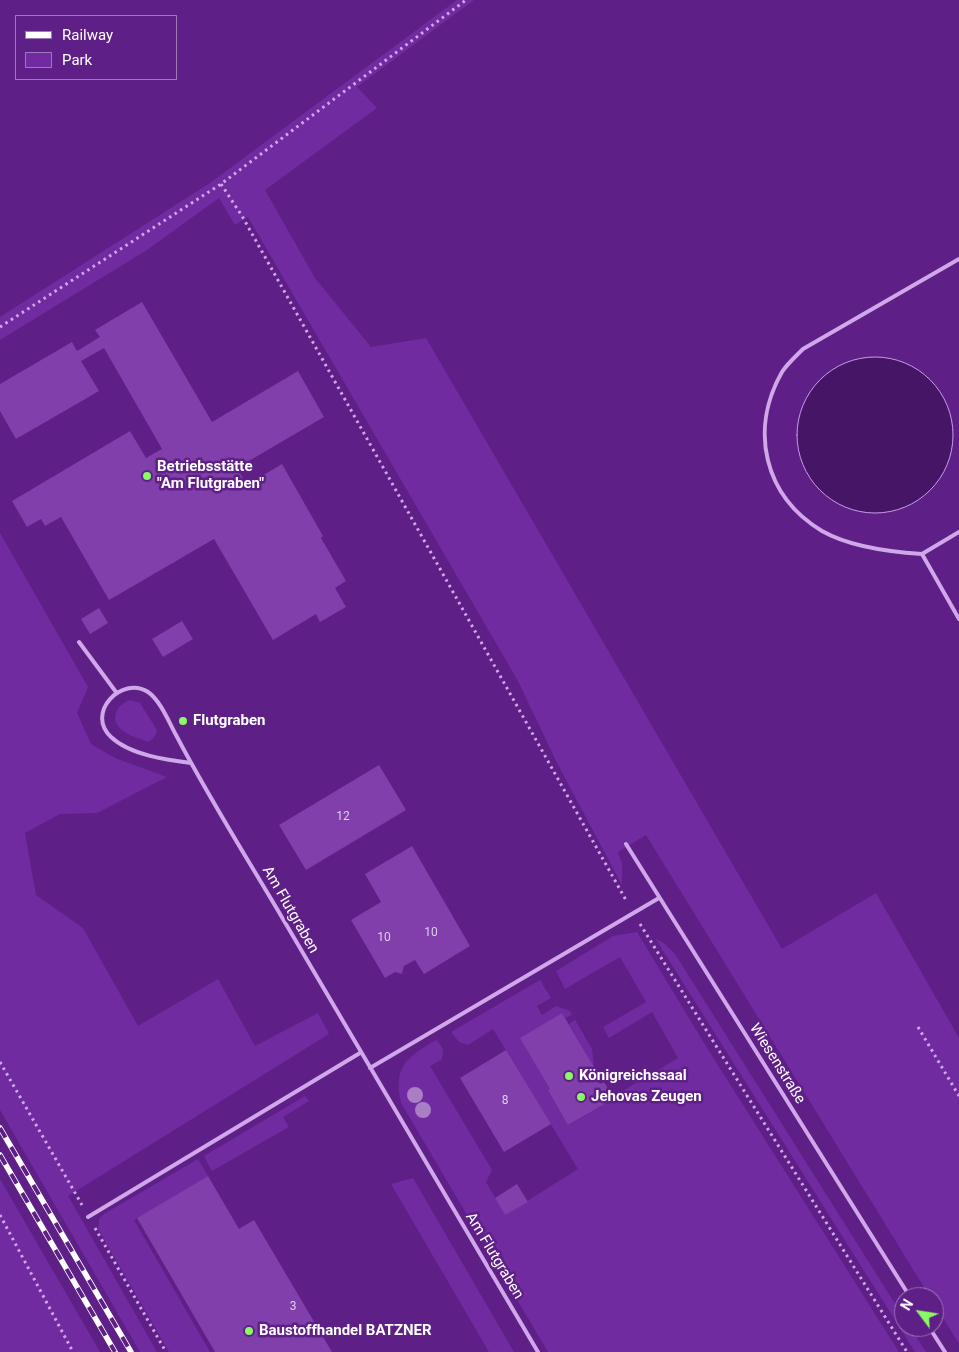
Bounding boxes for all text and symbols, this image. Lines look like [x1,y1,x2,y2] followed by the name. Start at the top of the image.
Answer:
[15,15,178,80] legend
[62,26,113,44] text: Railway
[62,51,92,69] text: Park
[157,458,264,493] place label: Betriebsstätte "Am Flutgraben"
[141,470,153,482] marker: Betriebsstätte "Am Flutgraben"
[193,712,265,730] place label: Flutgraben
[177,715,189,727] marker: Flutgraben
[336,810,350,824] house number: 12
[258,863,322,957] street label: Am Flutgraben
[424,926,438,940] house number: 10
[377,931,391,945] house number: 10
[745,1020,809,1108] street label: Wiesenstraße
[579,1067,687,1085] place label: Königreichssaal
[563,1070,575,1082] marker: Königreichssaal
[591,1088,702,1106] place label: Jehovas Zeugen
[575,1091,587,1103] marker: Jehovas Zeugen
[502,1094,508,1108] house number: 8
[461,1209,527,1303] street label: Am Flutgraben
[894,1287,944,1337] north arrow
[898,1296,916,1313] text: N
[290,1300,296,1314] house number: 3
[259,1322,432,1340] place label: Baustoffhandel BATZNER
[243,1325,255,1337] marker: Baustoffhandel BATZNER

